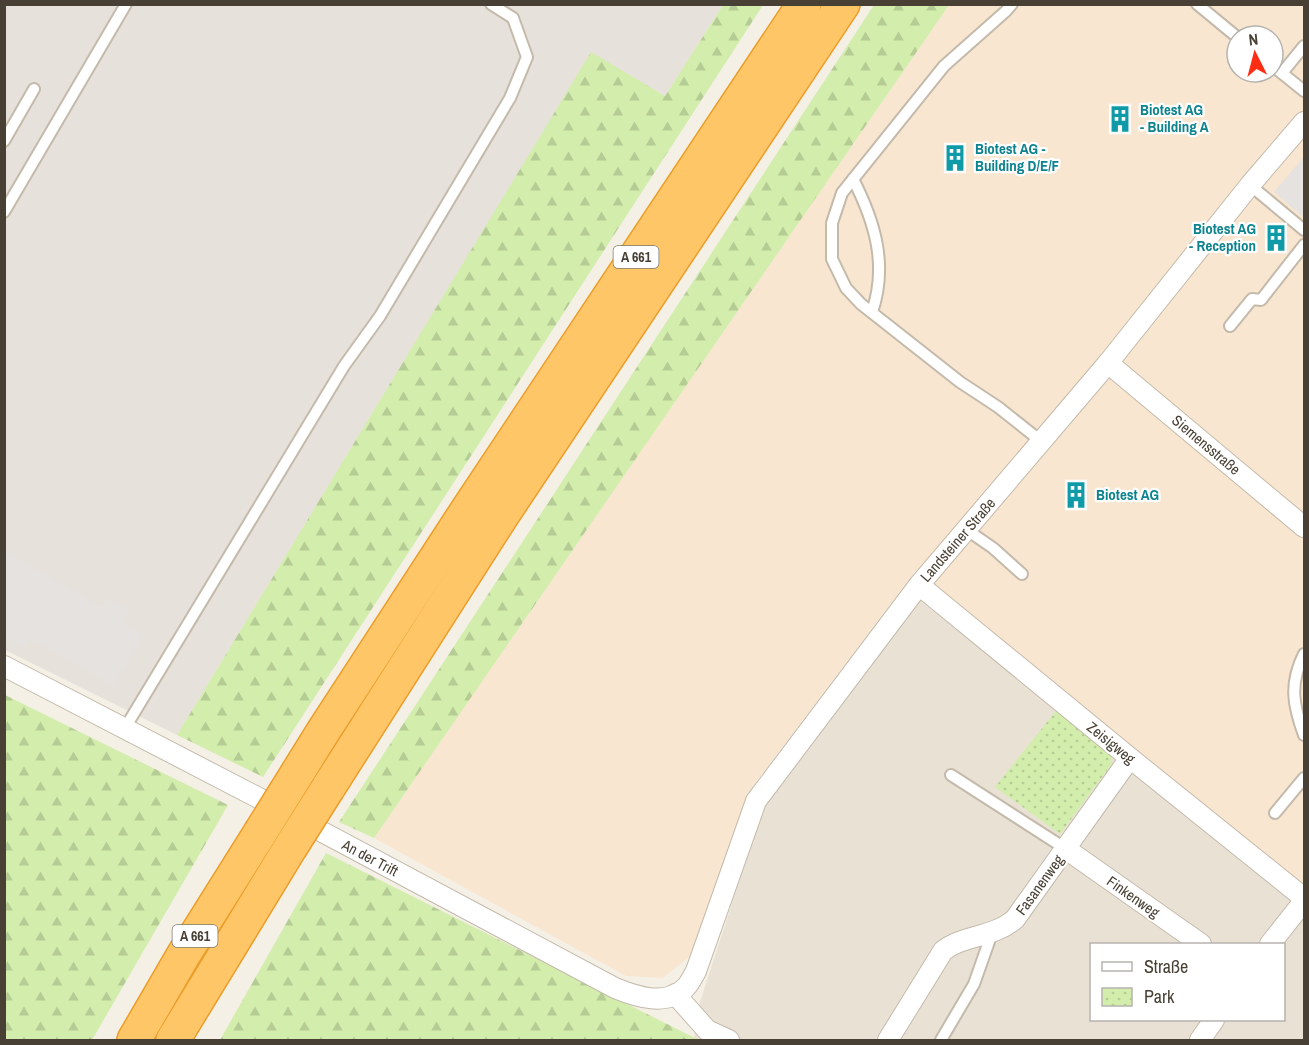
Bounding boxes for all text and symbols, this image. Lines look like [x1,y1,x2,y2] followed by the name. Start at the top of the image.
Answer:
[1225,24,1285,84] north arrow
[1248,28,1259,51] text: N
[1140,99,1209,137] place label: Biotest AG - Building A
[1105,104,1135,134] building icon: Biotest AG - Building A
[975,138,1059,176] place label: Biotest AG - Building D/E/F
[940,143,970,173] building icon: Biotest AG - Building D/E/F
[1189,218,1256,256] place label: Biotest AG - Reception
[1261,223,1291,253] building icon: Biotest AG - Reception
[614,246,658,268] road number: A 661
[1168,410,1245,480] street label: Siemensstraße
[1061,480,1091,510] building icon: Biotest AG
[1096,484,1159,505] place label: Biotest AG
[915,493,1000,586] street label: Landsteiner Straße
[1083,717,1140,769] street label: Zeisigweg
[338,834,403,881] street label: An der Trift
[1011,850,1069,919] street label: Fasanenweg
[1103,871,1164,923] street label: Finkenweg
[172,925,218,947] road number: A 661
[1090,943,1285,1021] legend
[1144,954,1188,979] text: Straße
[1144,984,1175,1009] text: Park

